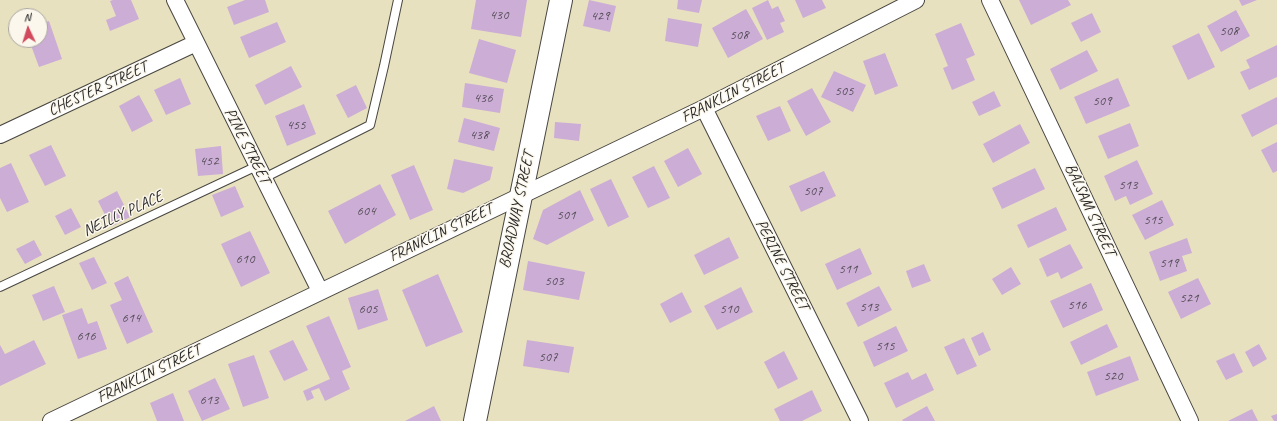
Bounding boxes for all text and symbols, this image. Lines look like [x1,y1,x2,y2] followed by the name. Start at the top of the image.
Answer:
[490,7,508,23] house number: 430
[8,8,48,48] north arrow
[591,8,609,24] house number: 429
[23,10,31,24] text: N
[1220,23,1238,39] house number: 508
[730,27,748,43] house number: 508
[45,58,151,120] street label: CHESTER STREET
[678,59,788,127] street label: FRANKLIN STREET
[835,83,853,99] house number: 505
[474,90,492,106] house number: 436
[1093,93,1111,109] house number: 509
[220,105,274,187] street label: PINE STREET
[287,117,305,133] house number: 455
[470,127,488,143] house number: 438
[495,150,539,270] street label: BROADWAY STREET
[200,153,218,169] house number: 452
[1060,161,1120,259] street label: BALSAM STREET
[1119,177,1137,193] house number: 513
[804,183,822,199] house number: 507
[80,187,166,241] street label: NEILLY PLACE
[386,200,496,266] street label: FRANKLIN STREET
[357,203,375,219] house number: 604
[557,207,575,223] house number: 501
[1144,212,1162,228] house number: 515
[751,217,813,313] street label: PERINE STREET
[236,251,254,267] house number: 610
[1160,255,1178,271] house number: 519
[839,261,857,277] house number: 511
[545,273,563,289] house number: 503
[1180,290,1198,306] house number: 521
[1068,297,1086,313] house number: 516
[860,299,878,315] house number: 513
[359,301,377,317] house number: 605
[720,301,738,317] house number: 510
[122,310,140,326] house number: 614
[77,328,95,344] house number: 616
[876,338,894,354] house number: 515
[94,341,204,407] street label: FRANKLIN STREET
[539,349,557,365] house number: 507
[1104,368,1122,384] house number: 520
[200,392,218,408] house number: 613

